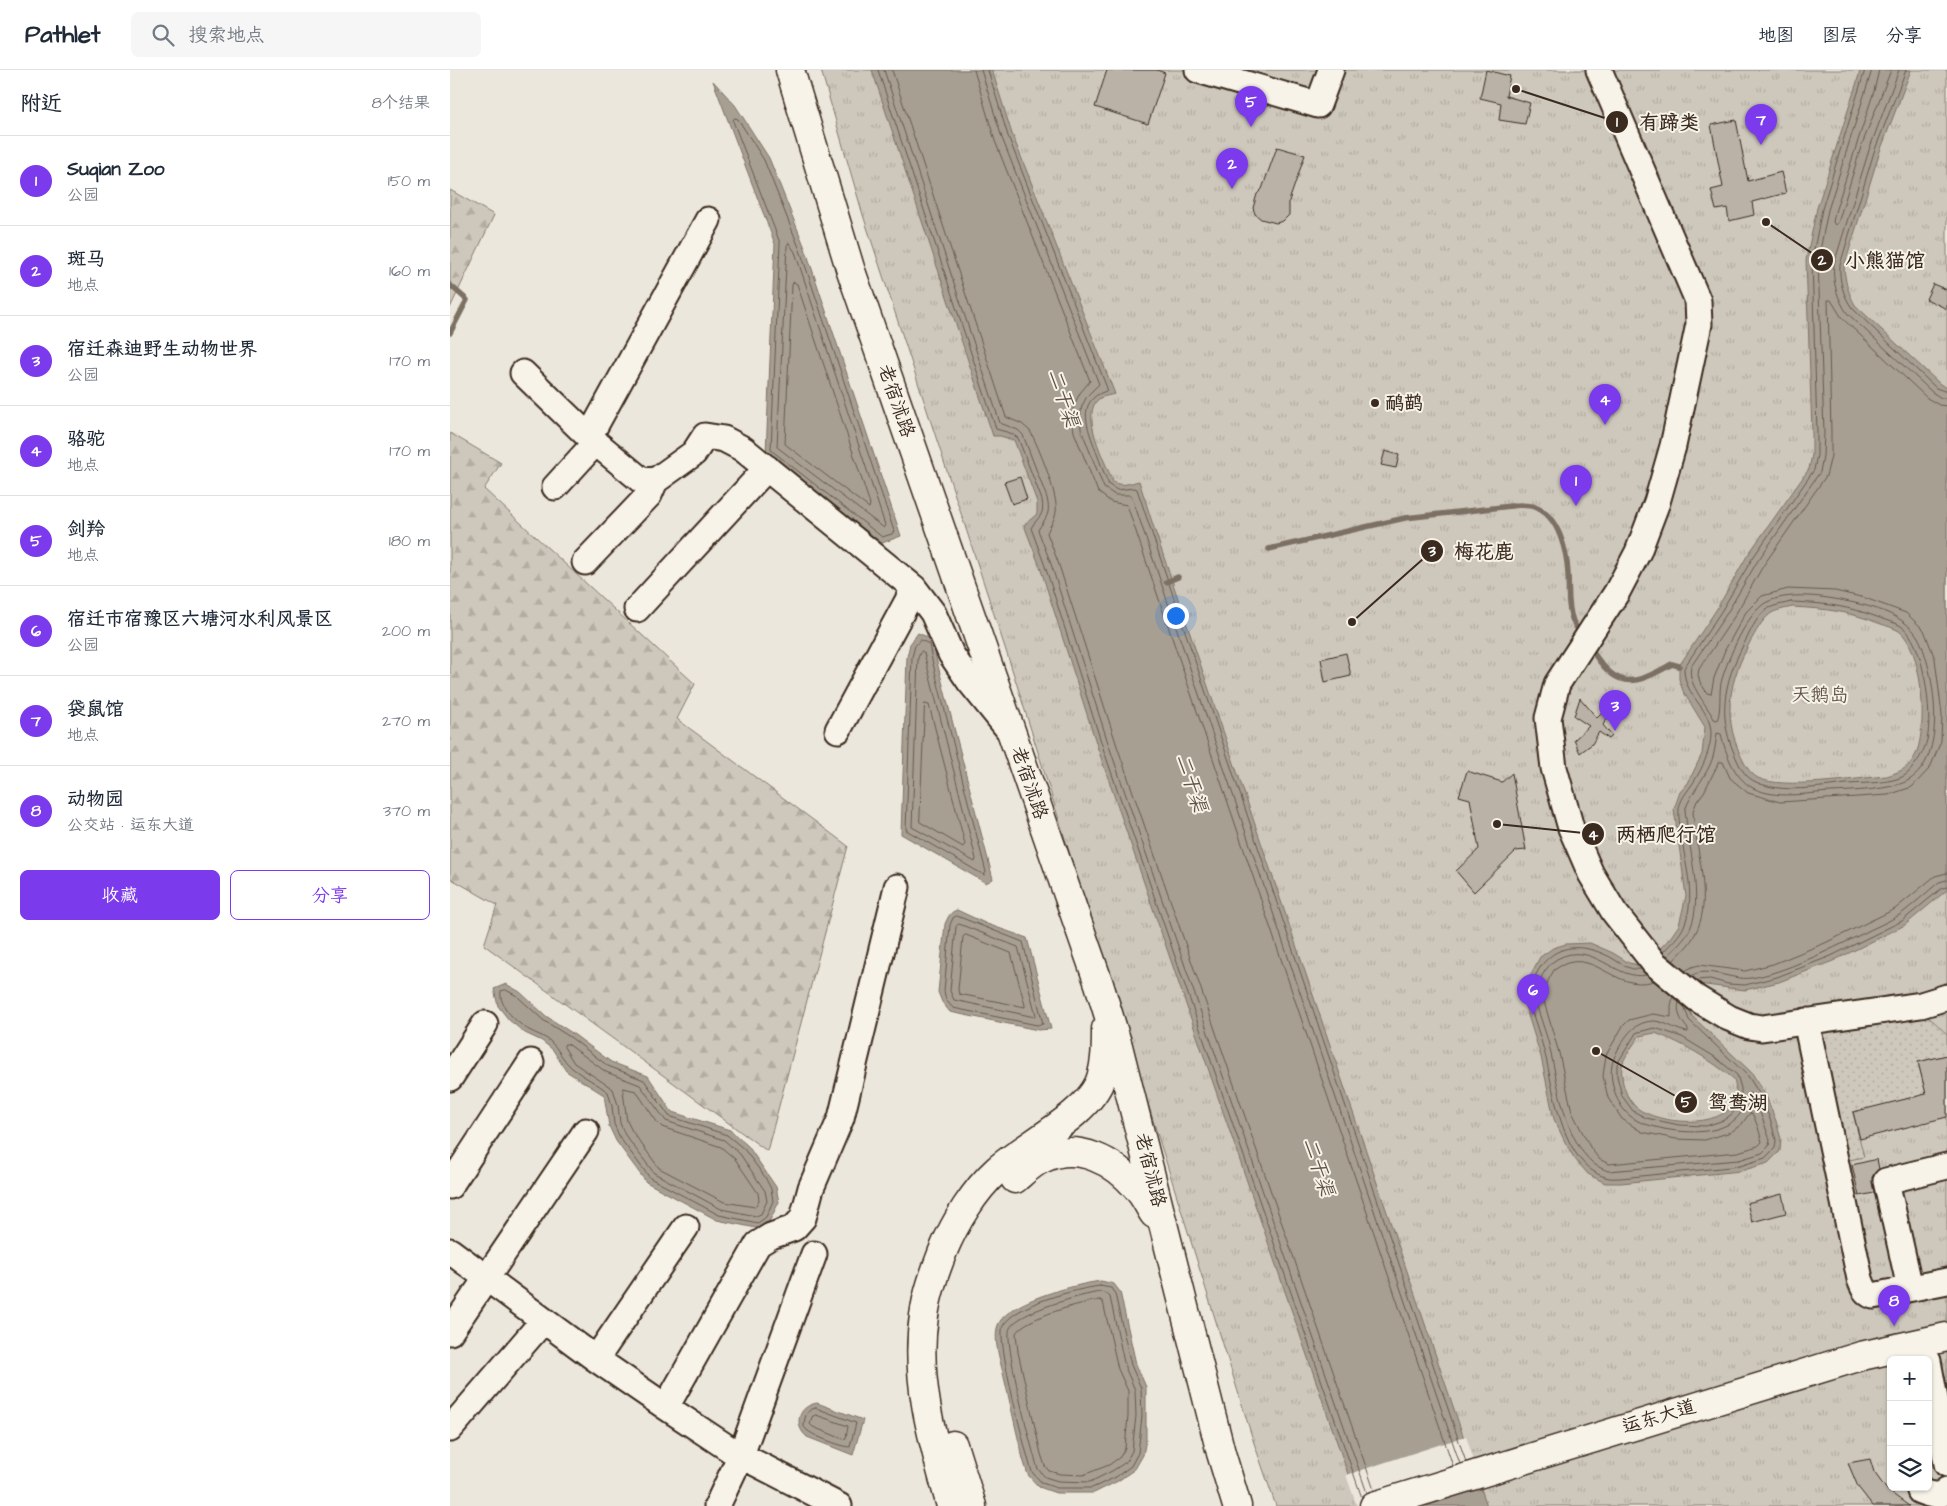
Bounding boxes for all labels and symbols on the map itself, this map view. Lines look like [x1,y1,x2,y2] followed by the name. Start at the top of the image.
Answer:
[1235,86,1267,127] pin: 5
[1604,104,1709,139] callout: 有蹄类
[1745,104,1777,145] pin: 7
[1639,109,1699,137] text: 有蹄类
[1616,112,1618,133] text: 1
[1216,148,1248,189] pin: 2
[1810,243,1935,278] callout: 小熊猫馆
[1845,247,1925,275] text: 小熊猫馆
[1817,250,1827,271] text: 2
[871,361,921,441] street label: 老宿沭路
[1040,365,1086,433] water label: 二干渠
[1589,384,1621,425] pin: 4
[1385,390,1423,417] place label: 鸸鹋
[1369,397,1381,409] marker: 鸸鹋
[1560,465,1592,506] pin: 1
[1419,533,1524,568] callout: 梅花鹿
[1454,538,1514,566] text: 梅花鹿
[1427,541,1436,562] text: 3
[1163,603,1189,629] your location
[1791,682,1849,709] park label: 天鹅岛
[1599,690,1631,731] pin: 3
[1004,743,1054,823] street label: 老宿沭路
[1168,750,1214,818] water label: 二干渠
[1581,817,1726,852] callout: 两栖爬行馆
[1616,821,1716,849] text: 两栖爬行馆
[1588,825,1599,846] text: 4
[1517,974,1549,1015] pin: 6
[1673,1085,1778,1120] callout: 鸳鸯湖
[1708,1089,1768,1117] text: 鸳鸯湖
[1681,1092,1692,1113] text: 5
[1128,1130,1172,1210] street label: 老宿沭路
[1295,1134,1341,1202] water label: 二干渠
[1878,1285,1910,1326] pin: 8
[1619,1393,1699,1441] street label: 运东大道

